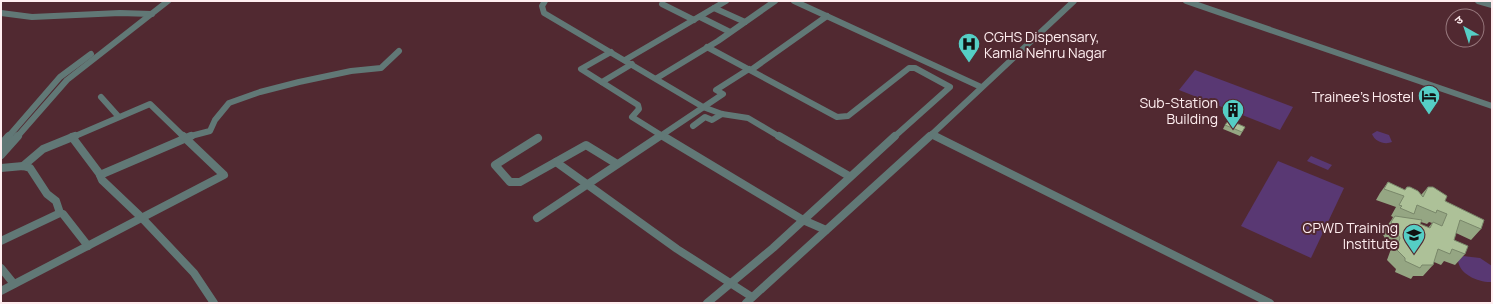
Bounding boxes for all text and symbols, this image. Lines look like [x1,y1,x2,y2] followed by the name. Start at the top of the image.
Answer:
[1445,8,1485,48] north arrow
[1451,12,1466,28] text: उ
[984,27,1107,62] place label: CGHS Dispensary, Kamla Nehru Nagar
[956,31,982,64] hospital icon: CGHS Dispensary, Kamla Nehru Nagar
[1416,83,1442,116] hotel icon: Trainee's Hostel
[1312,87,1414,106] place label: Trainee's Hostel
[1139,93,1218,128] place label: Sub-Station Building
[1220,97,1246,130] building icon: Sub-Station Building
[1303,218,1398,253] place label: CPWD Training Institute
[1401,222,1427,255] school or university icon: CPWD Training Institute

